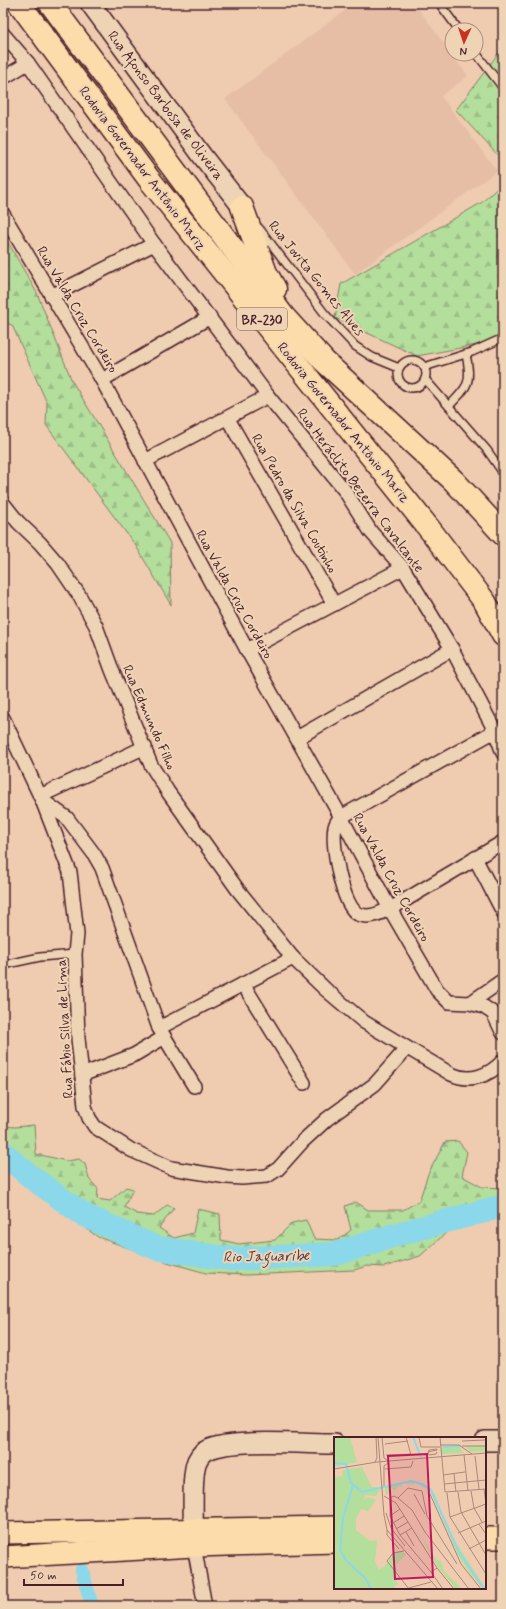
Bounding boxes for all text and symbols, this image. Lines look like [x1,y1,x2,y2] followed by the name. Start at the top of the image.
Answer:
[444,22,484,62] north arrow
[102,27,227,185] street label: Rua Afonso Barbosa de Oliveira
[460,44,468,58] text: N
[74,83,210,254] street label: Rodovia Governador Antônio Mariz
[264,217,368,340] street label: Rua Jovita Gomes Alves
[32,243,122,376] street label: Rua Valda Cruz Cordeiro
[237,308,287,330] road number: BR-230
[273,339,413,506] street label: Rodovia Governador Antônio Mariz
[292,405,428,576] street label: Rua Heráclito Bezerra Cavalcante
[247,431,341,576] street label: Rua Pedro da Silva Coutinho
[191,527,277,662] street label: Rua Valda Cruz Cordeiro
[118,662,180,773] street label: Rua Edmundo Filho
[348,810,434,945] street label: Rua Valda Cruz Cordeiro
[52,959,78,1099] street label: Rua Fábio Silva de Lima
[223,1246,311,1270] water label: Rio Jaguaribe
[334,1437,486,1589] inset map
[24,1561,123,1587] scale bar
[30,1568,57,1584] text: 50 m

